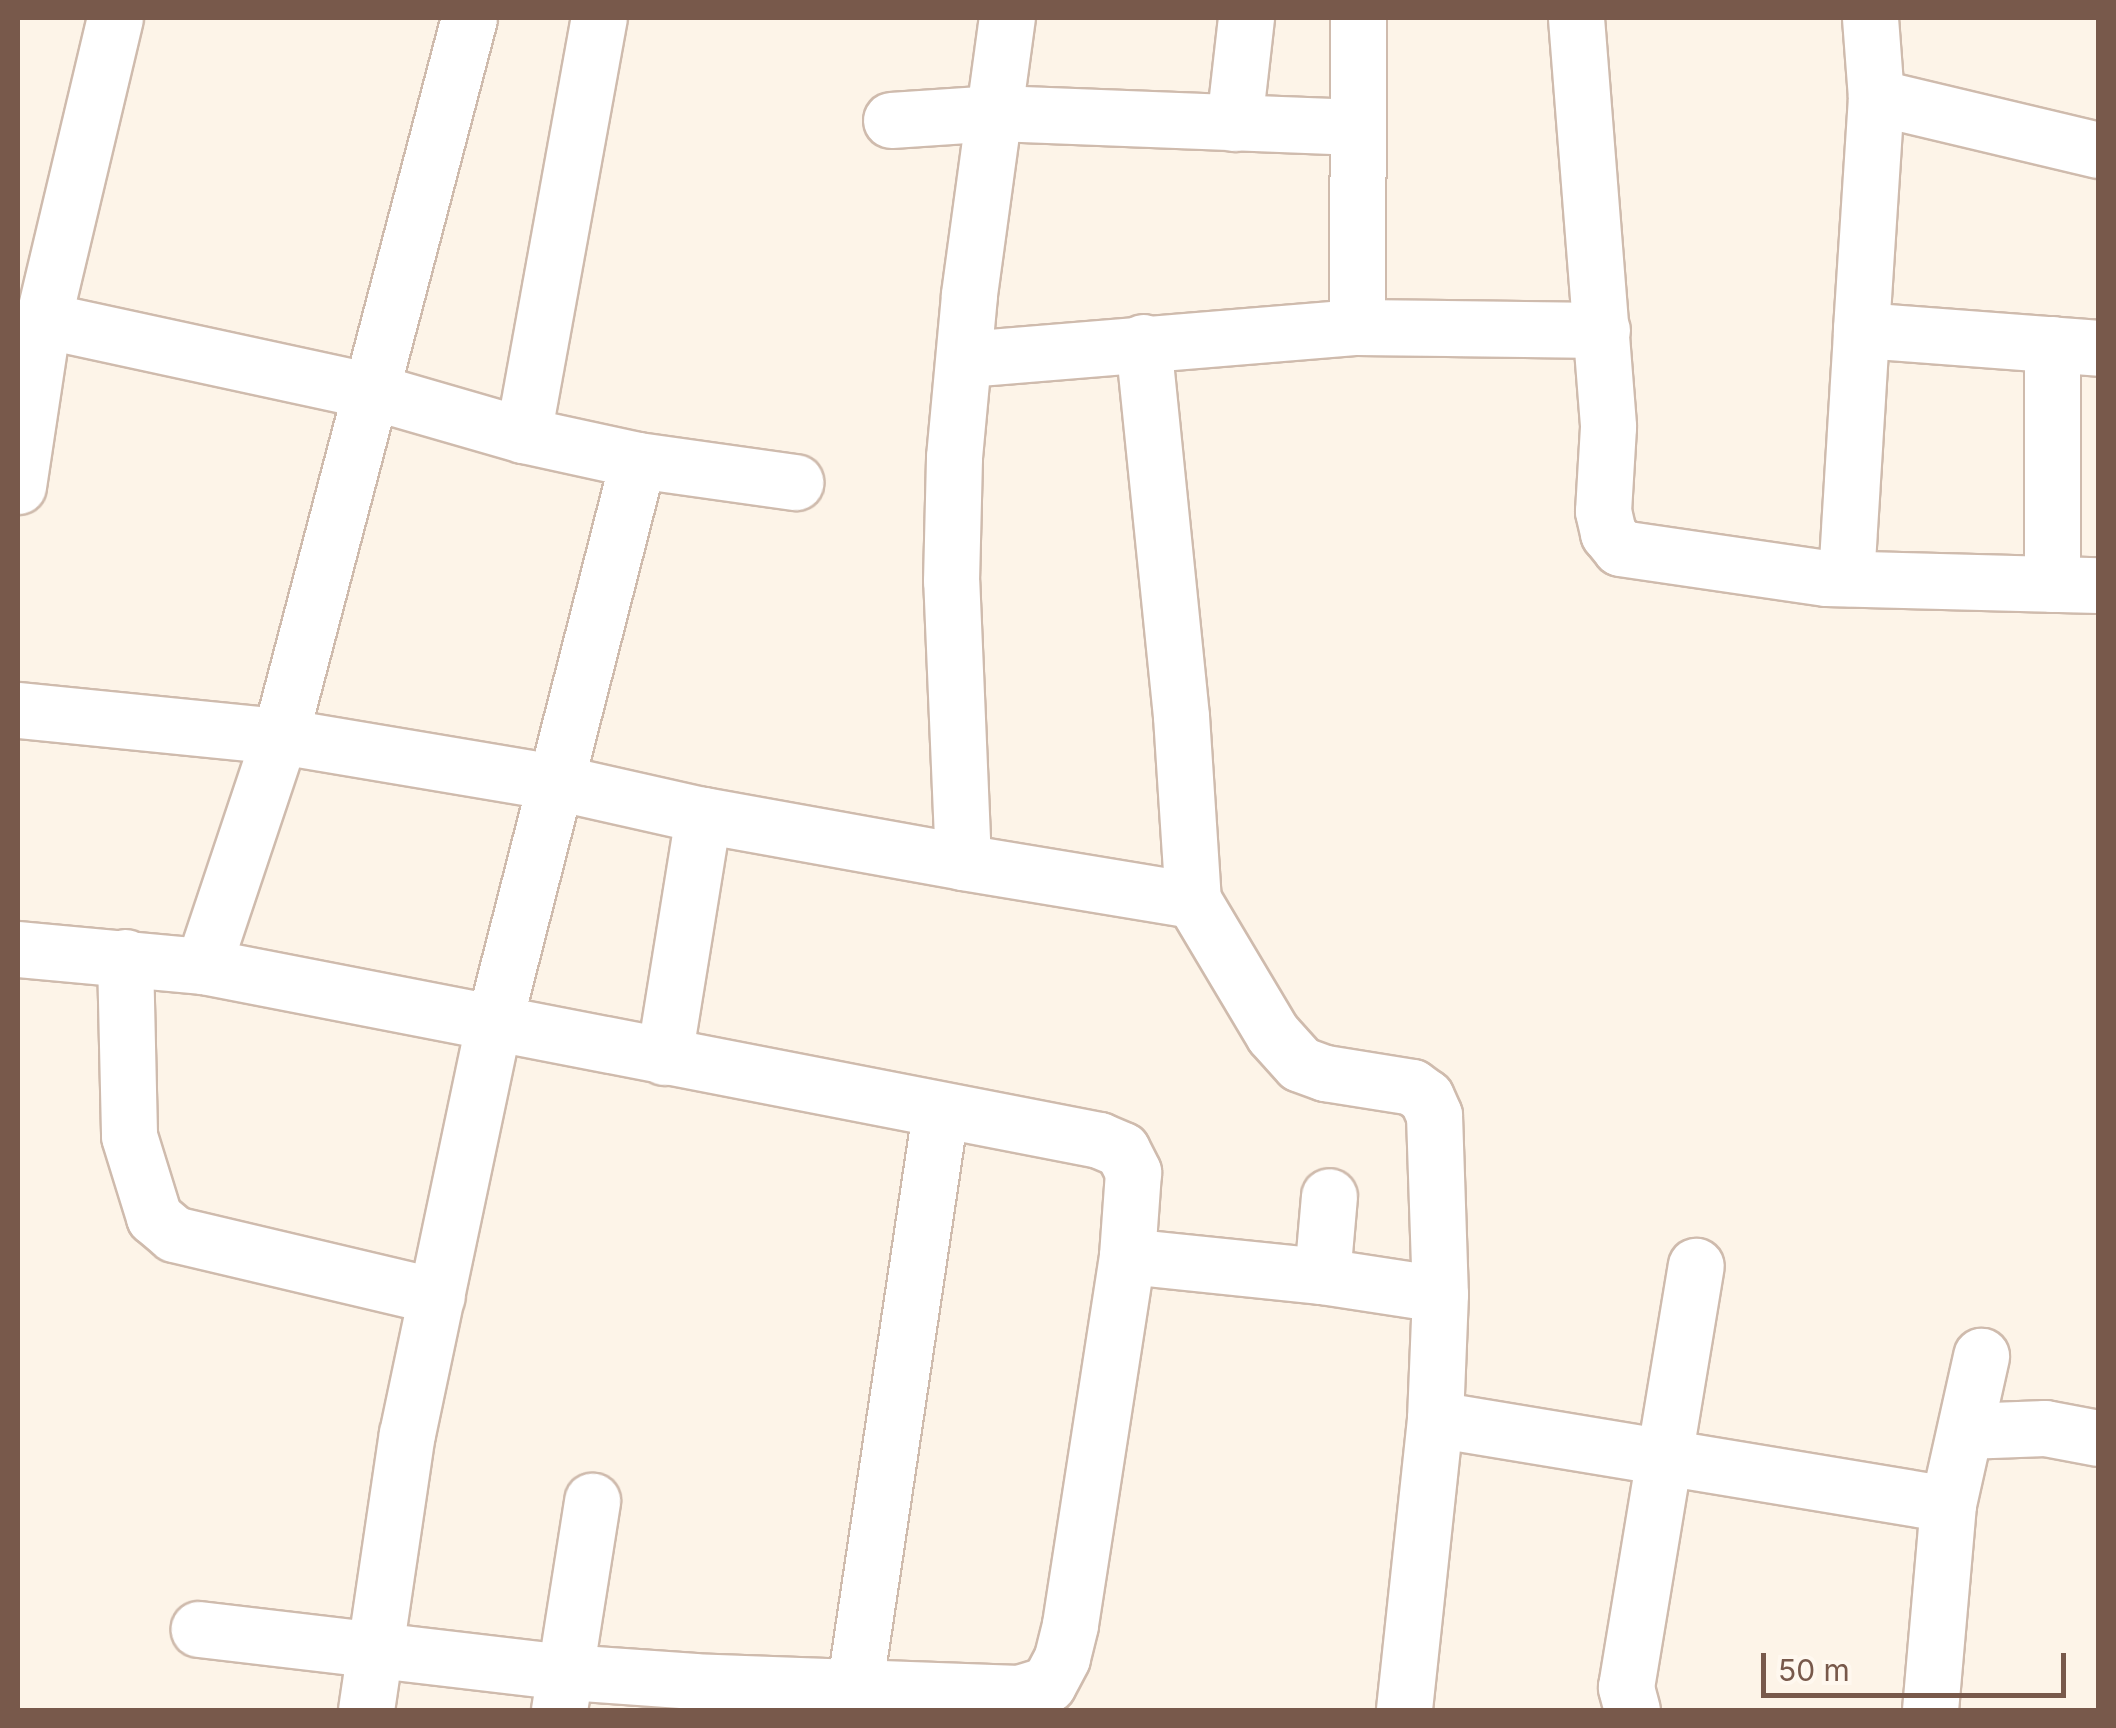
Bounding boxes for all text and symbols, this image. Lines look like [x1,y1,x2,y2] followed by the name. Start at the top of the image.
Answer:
[1766,1633,2071,1695] scale bar
[1778,1652,1850,1688] text: 50 m

